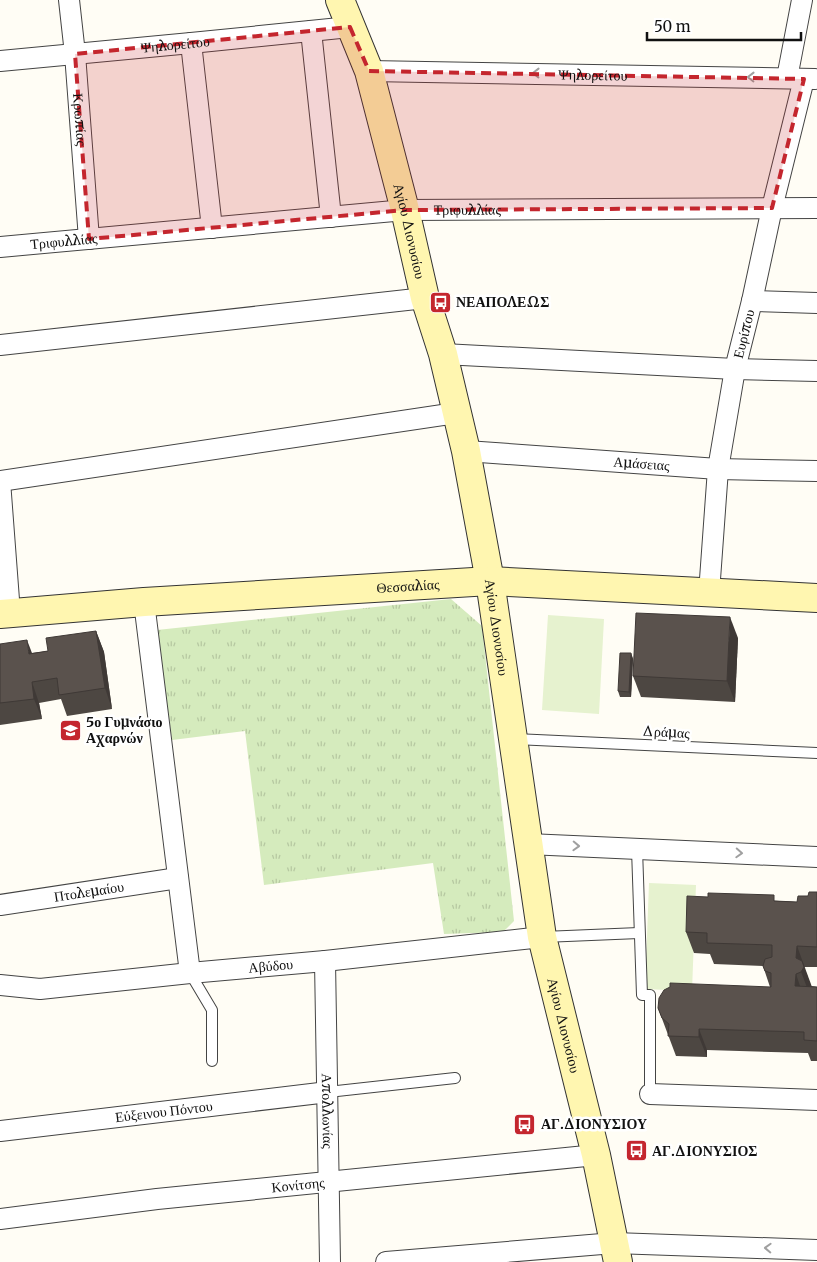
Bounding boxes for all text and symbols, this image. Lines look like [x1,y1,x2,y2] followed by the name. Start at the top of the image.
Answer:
[647,10,801,42] scale bar
[654,17,691,36] text: 50 m
[140,32,211,57] street label: Ψηλορείτου
[558,65,628,85] street label: Ψηλορείτου
[532,68,540,78] one-way arrow
[747,71,755,82] one-way arrow
[69,92,91,147] street label: Κρωπίας
[389,182,429,281] street label: Αγίου Διονυσίου
[434,201,501,219] street label: Τριφυλλίας
[29,229,99,253] street label: Τριφυλλίας
[428,290,452,314] bus stop icon: ΝΕΑΠΟΛΕΩΣ
[456,293,549,311] place label: ΝΕΑΠΟΛΕΩΣ
[729,307,759,360] street label: Ευρίπου
[613,453,671,475] street label: Αμάσειας
[376,575,441,597] street label: Θεσσαλίας
[481,578,513,677] street label: Αγίου Διονυσίου
[86,713,163,747] place label: 5ο Γυμνάσιο Αχαρνών
[58,718,82,742] school or university icon: 5ο Γυμνάσιο Αχαρνών
[642,722,691,742] street label: Δράμας
[573,841,581,852] one-way arrow
[735,848,743,859] one-way arrow
[53,877,125,906] street label: Πτολεμαίου
[248,955,294,977] street label: Αβύδου
[543,976,584,1075] street label: Αγίου Διονυσίου
[318,1073,337,1149] street label: Απολλωνίας
[114,1097,214,1126] street label: Εύξεινου Πόντου
[513,1112,537,1136] bus stop icon: ΑΓ.ΔΙΟΝΥΣΙΟΥ
[541,1115,647,1133] place label: ΑΓ.ΔΙΟΝΥΣΙΟΥ
[624,1139,648,1163] bus stop icon: ΑΓ.ΔΙΟΝΥΣΙΟΣ
[652,1142,758,1160] place label: ΑΓ.ΔΙΟΝΥΣΙΟΣ
[271,1173,326,1196] street label: Κονίτσης
[764,1243,772,1253] one-way arrow

